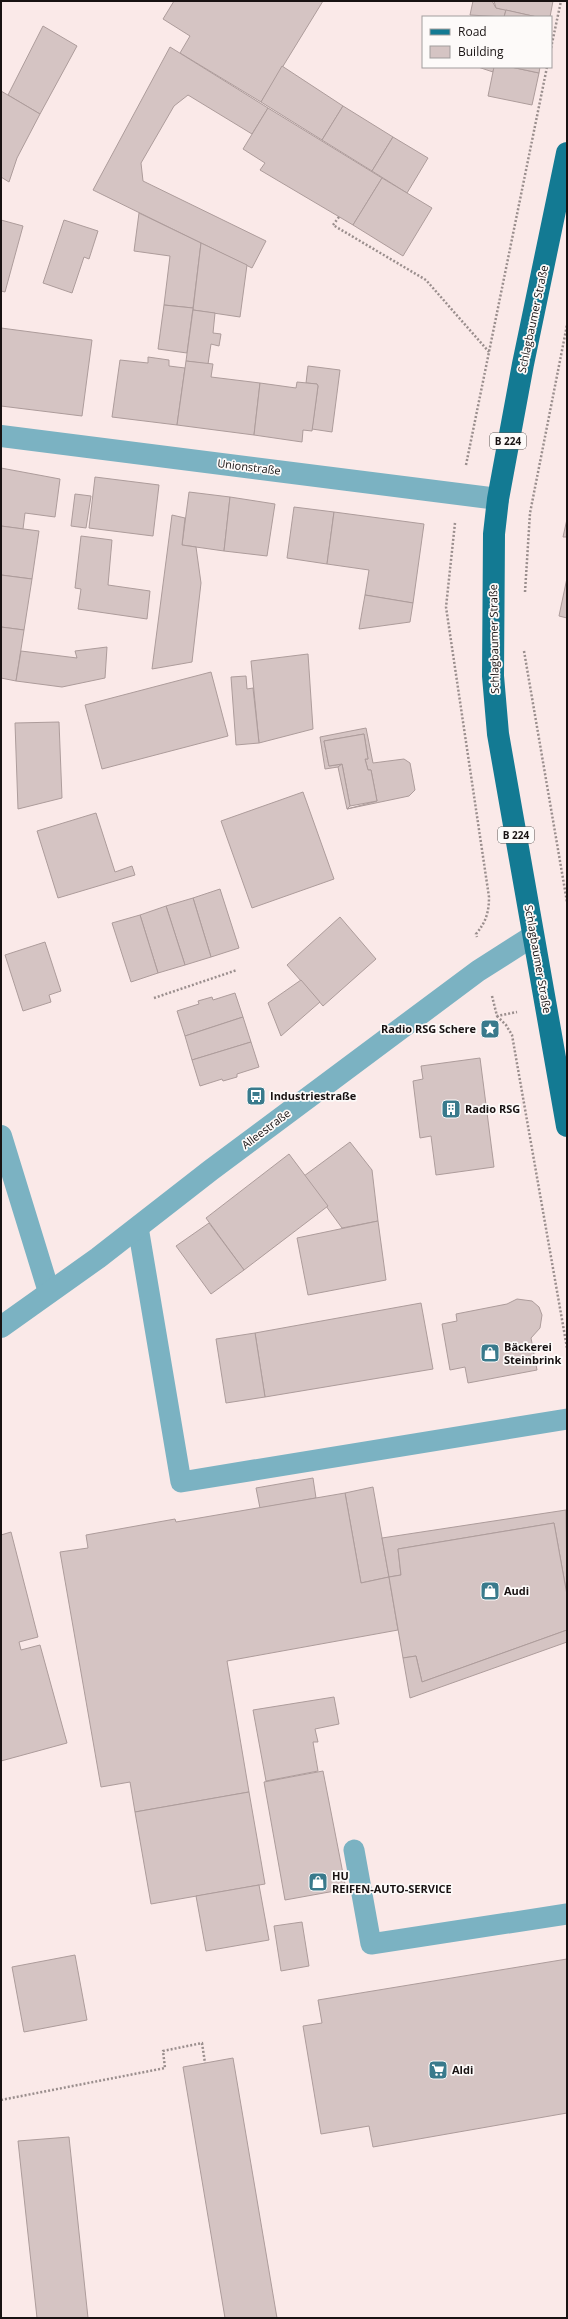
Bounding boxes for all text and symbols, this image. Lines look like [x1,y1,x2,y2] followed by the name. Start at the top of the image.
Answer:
[422,16,552,68] legend
[458,23,487,40] text: Road
[458,43,504,60] text: Building
[514,264,551,374] street label: Schlagbaumer Straße
[490,433,526,449] road number: B 224
[217,455,282,478] street label: Unionstraße
[485,584,502,694] street label: Schlagbaumer Straße
[498,827,534,843] road number: B 224
[522,904,555,1014] street label: Schlagbaumer Straße
[479,1018,501,1040] place icon: Radio RSG Schere
[381,1021,476,1036] place label: Radio RSG Schere
[245,1085,267,1107] bus stop icon: Industriestraße
[270,1088,357,1103] place label: Industriestraße
[440,1098,462,1120] building icon: Radio RSG
[465,1101,520,1116] place label: Radio RSG
[238,1105,293,1152] street label: Alleestraße
[504,1339,561,1367] place label: Bäckerei Steinbrink
[479,1342,501,1364] shop icon: Bäckerei Steinbrink
[479,1580,501,1602] shop icon: Audi
[504,1583,529,1598] place label: Audi
[332,1868,452,1896] place label: HU REIFEN-AUTO-SERVICE
[307,1871,329,1893] shop icon: HU REIFEN-AUTO-SERVICE
[427,2059,449,2081] supermarket icon: Aldi
[452,2062,473,2077] place label: Aldi

